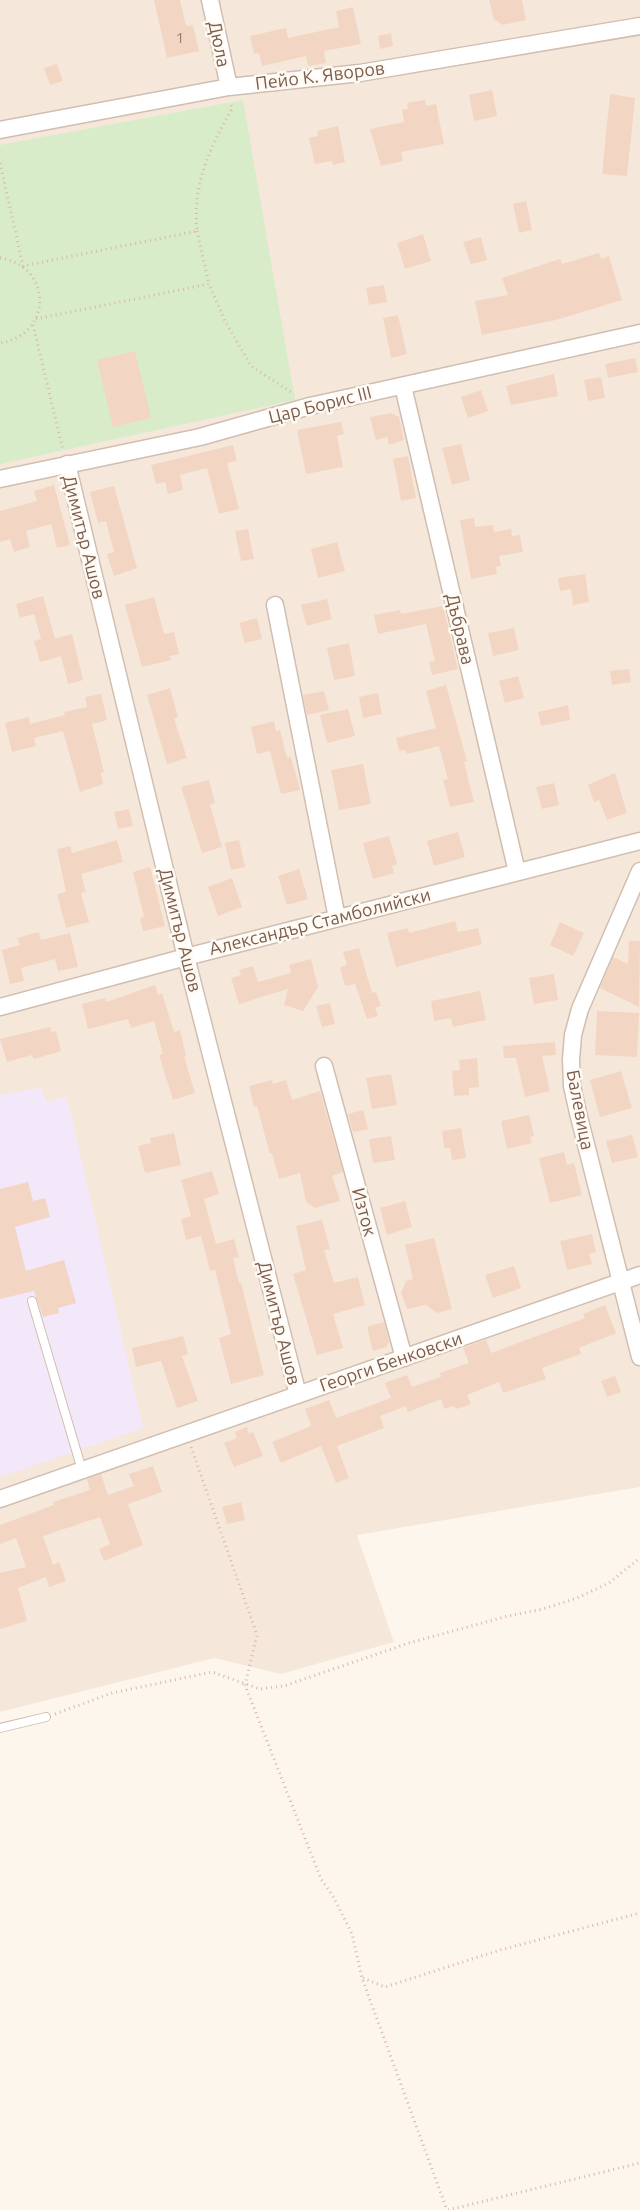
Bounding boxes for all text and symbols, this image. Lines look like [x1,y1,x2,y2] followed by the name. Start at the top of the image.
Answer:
[204,19,234,69] street label: Дюла
[176,29,184,47] house number: 1
[254,57,386,95] street label: Пейо К. Яворов
[266,382,374,428] street label: Цар Борис III
[58,473,110,601] street label: Димитър Ашов
[441,591,479,667] street label: Дъбрава
[154,866,206,994] street label: Димитър Ашов
[207,884,433,960] street label: Александър Стамболийски
[562,1068,598,1152] street label: Балевица
[347,1185,381,1239] street label: Изток
[253,1259,305,1387] street label: Димитър Ашов
[317,1327,465,1397] street label: Георги Бенковски

